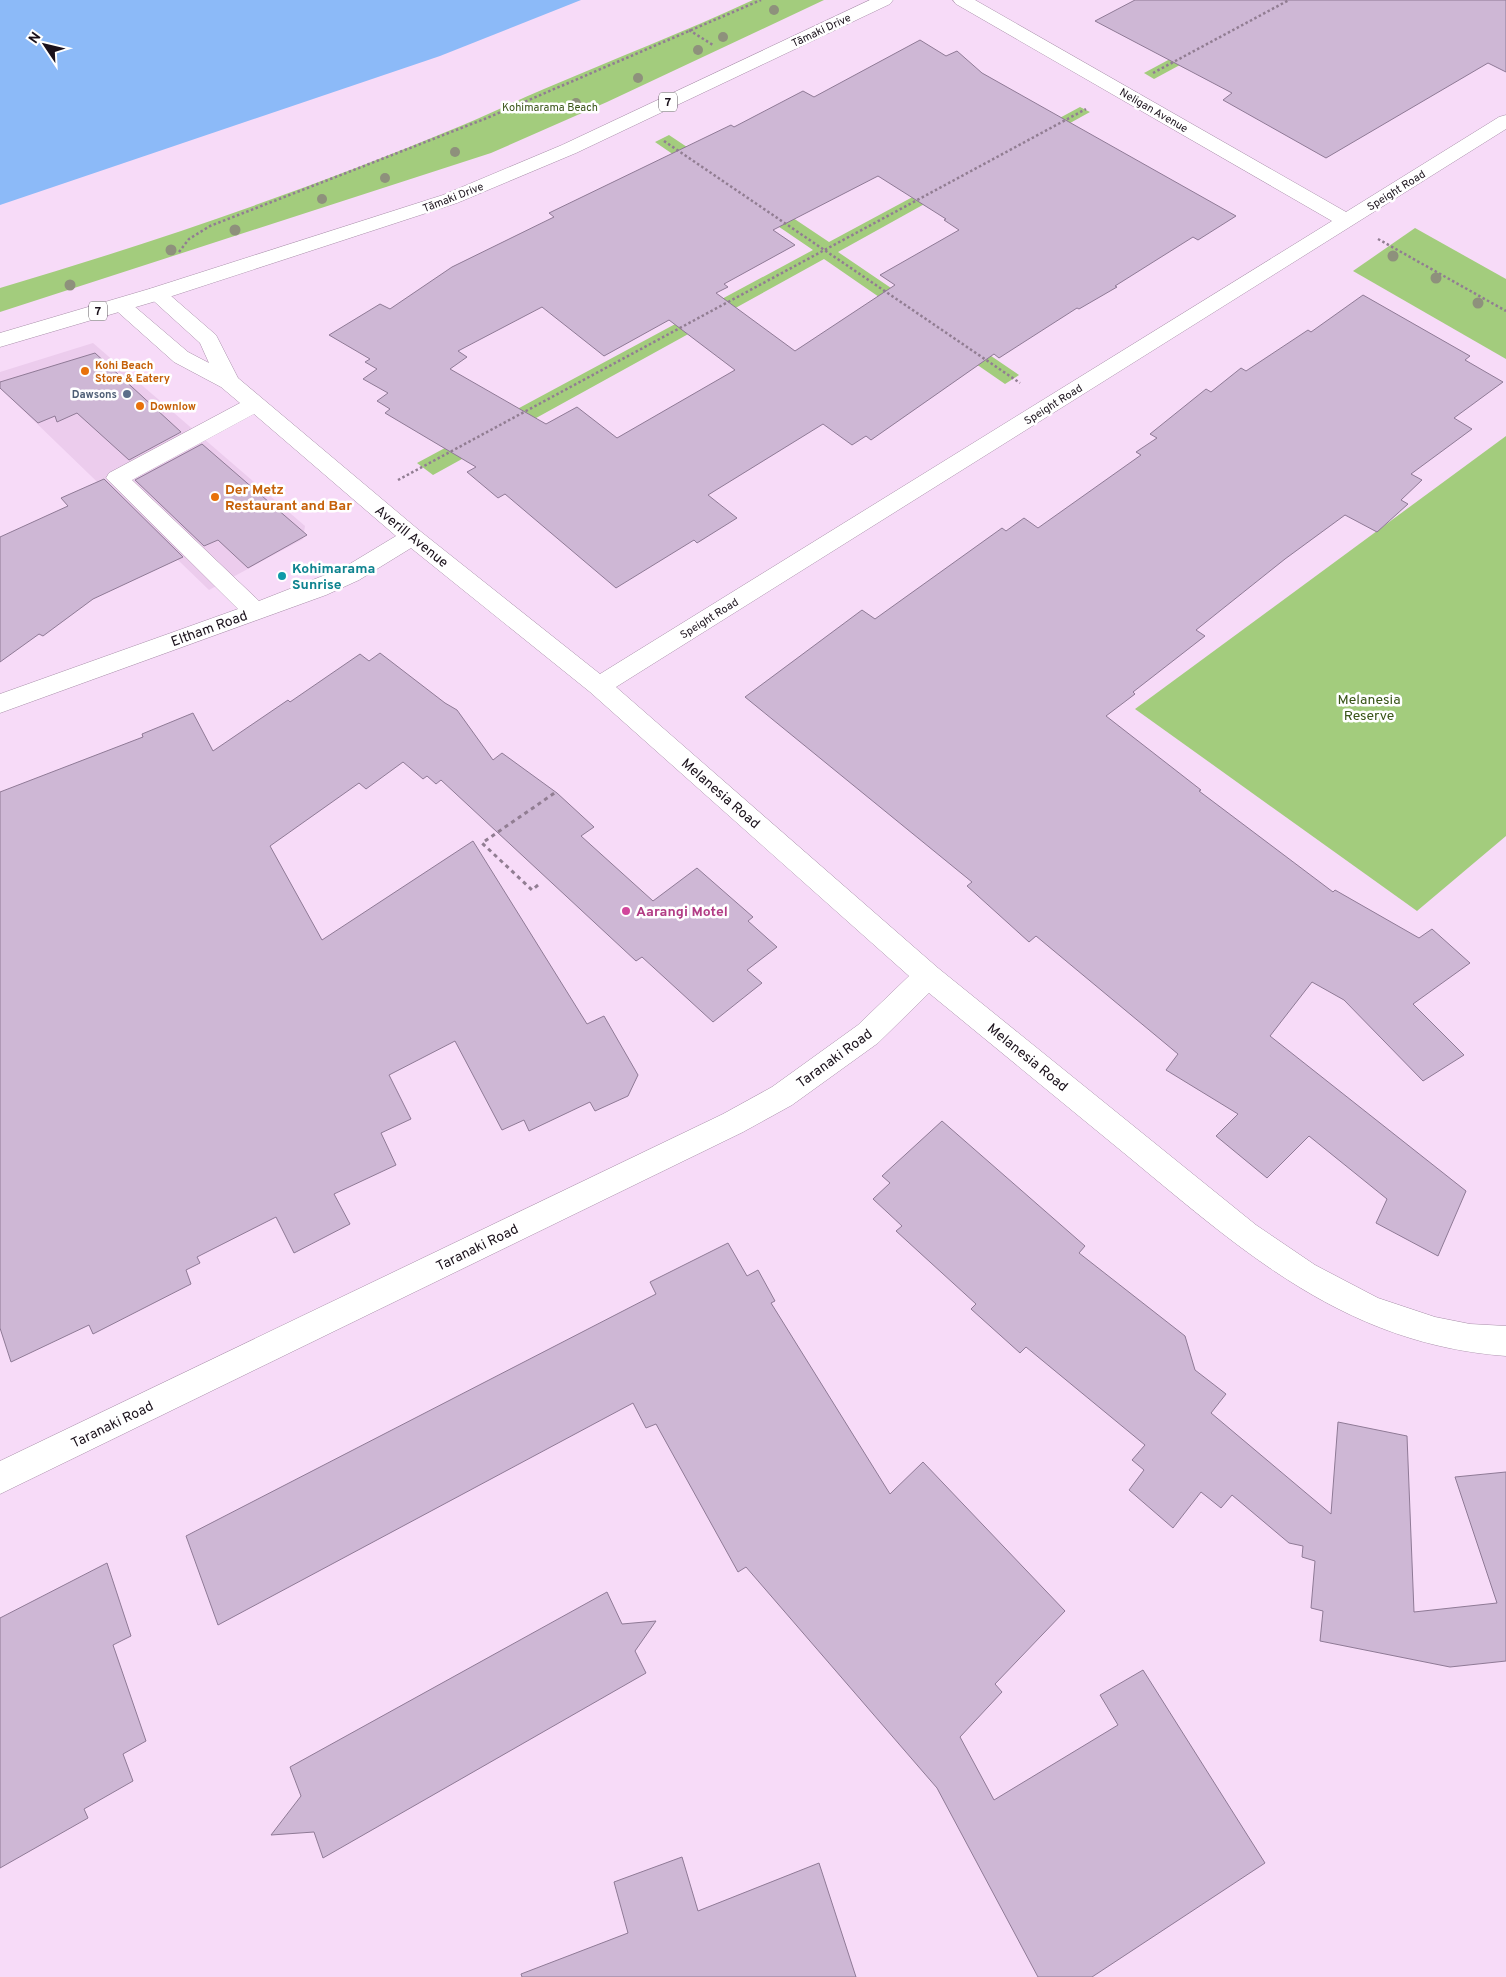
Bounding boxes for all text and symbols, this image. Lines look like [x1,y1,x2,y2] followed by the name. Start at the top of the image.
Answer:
[789,11,853,51] street label: Tāmaki Drive
[20,20,70,70] north arrow
[26,29,45,47] text: N
[1117,86,1190,136] street label: Neligan Avenue
[659,92,677,111] road number: 7
[502,101,598,115] park label: Kohimarama Beach
[1365,167,1428,214] street label: Speight Road
[421,180,486,216] street label: Tāmaki Drive
[89,302,107,321] road number: 7
[95,359,170,386] place label: Kohi Beach Store & Eatery
[79,365,91,377] marker: Kohi Beach Store & Eatery
[1022,381,1085,428] street label: Speight Road
[72,388,117,402] place label: Dawsons
[121,388,133,400] marker: Dawsons
[134,400,146,412] marker: Downlow
[150,400,196,414] place label: Downlow
[225,482,352,515] place label: Der Metz Restaurant and Bar
[209,491,221,503] marker: Der Metz Restaurant and Bar
[371,502,451,572] street label: Averill Avenue
[292,561,375,594] place label: Kohimarama Sunrise
[276,570,288,582] marker: Kohimarama Sunrise
[678,595,741,642] street label: Speight Road
[169,608,250,651] street label: Eltham Road
[1338,692,1401,725] park label: Melanesia Reserve
[677,755,763,833] street label: Melanesia Road
[636,904,728,921] place label: Aarangi Motel
[620,905,632,917] marker: Aarangi Motel
[983,1021,1071,1096] street label: Melanesia Road
[794,1026,876,1092] street label: Taranaki Road
[434,1221,522,1276] street label: Taranaki Road
[69,1398,157,1453] street label: Taranaki Road

